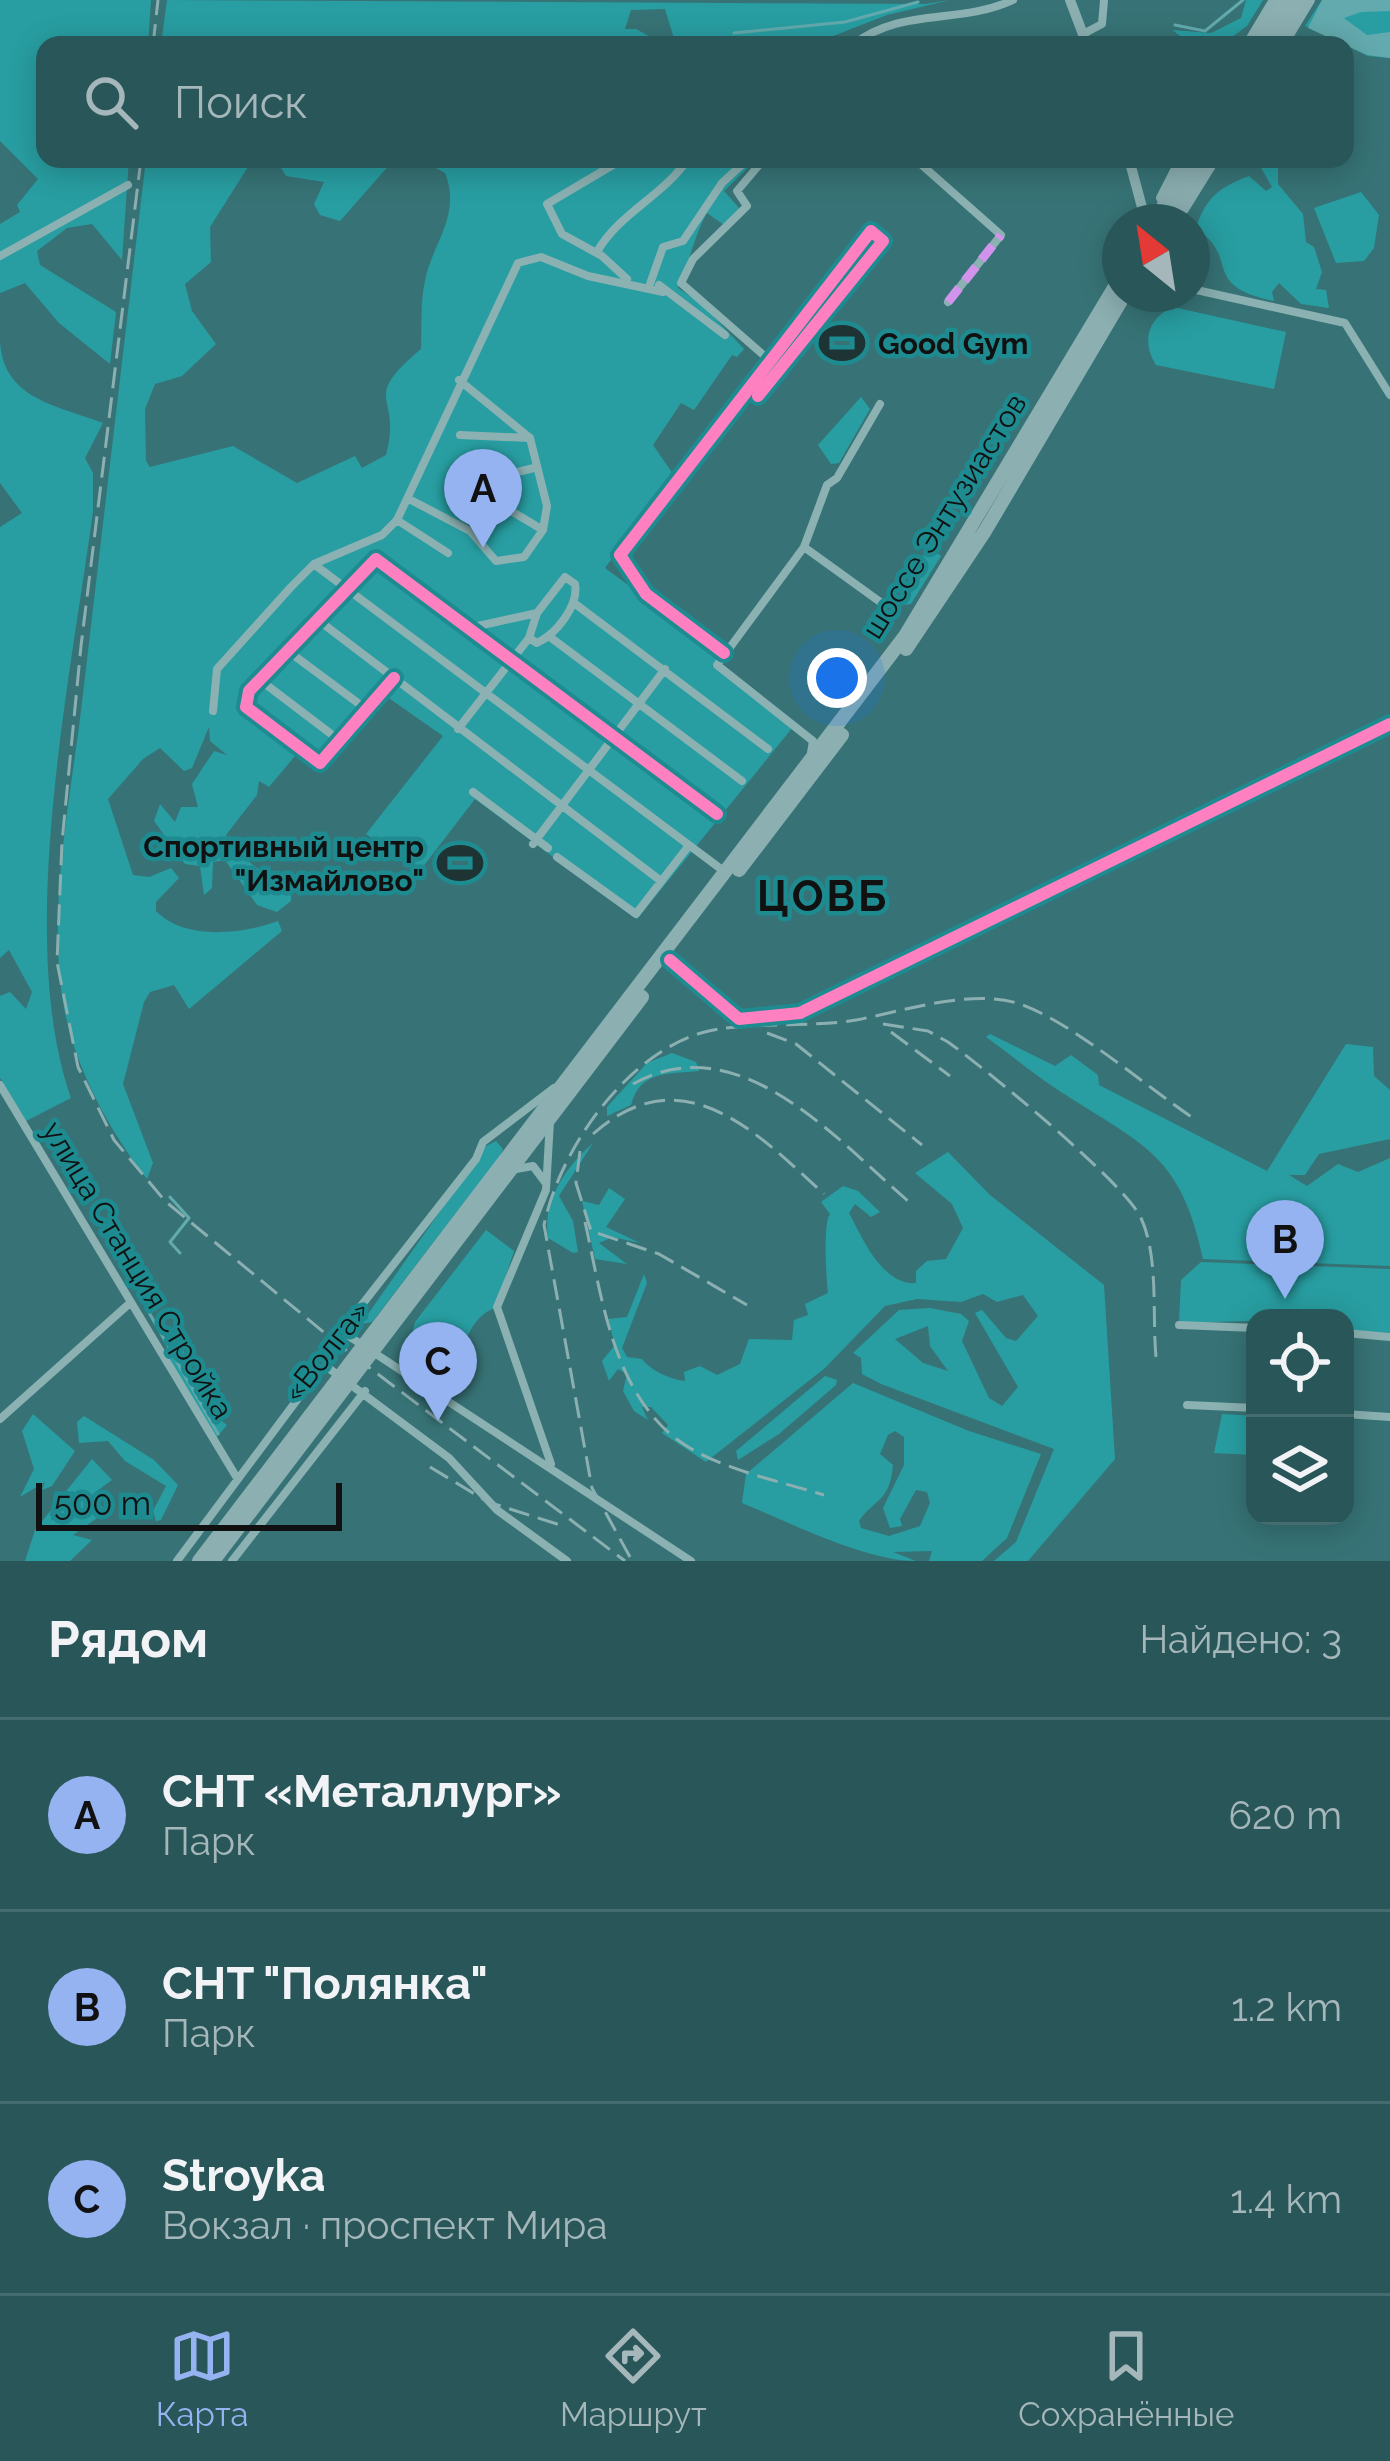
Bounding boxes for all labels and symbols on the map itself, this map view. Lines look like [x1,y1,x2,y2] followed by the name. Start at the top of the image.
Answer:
[1102,204,1210,312] north arrow
[817,318,867,368] sports icon: Good Gym
[878,326,1029,361] place label: Good Gym
[855,387,1033,645] street label: шоссе Энтузиастов
[444,449,522,548] pin: A
[807,648,867,708] your location
[143,829,424,898] place label: Спортивный центр "Измайлово"
[435,838,485,888] sports icon: Спортивный центр "Измайлово"
[757,872,889,921] district label: ЦОВБ
[35,1115,241,1425] street label: улица Станция Стройка
[1246,1200,1324,1299] pin: B
[276,1294,376,1408] street label: «Волга»
[399,1322,477,1421] pin: C
[36,1477,342,1530] scale bar

